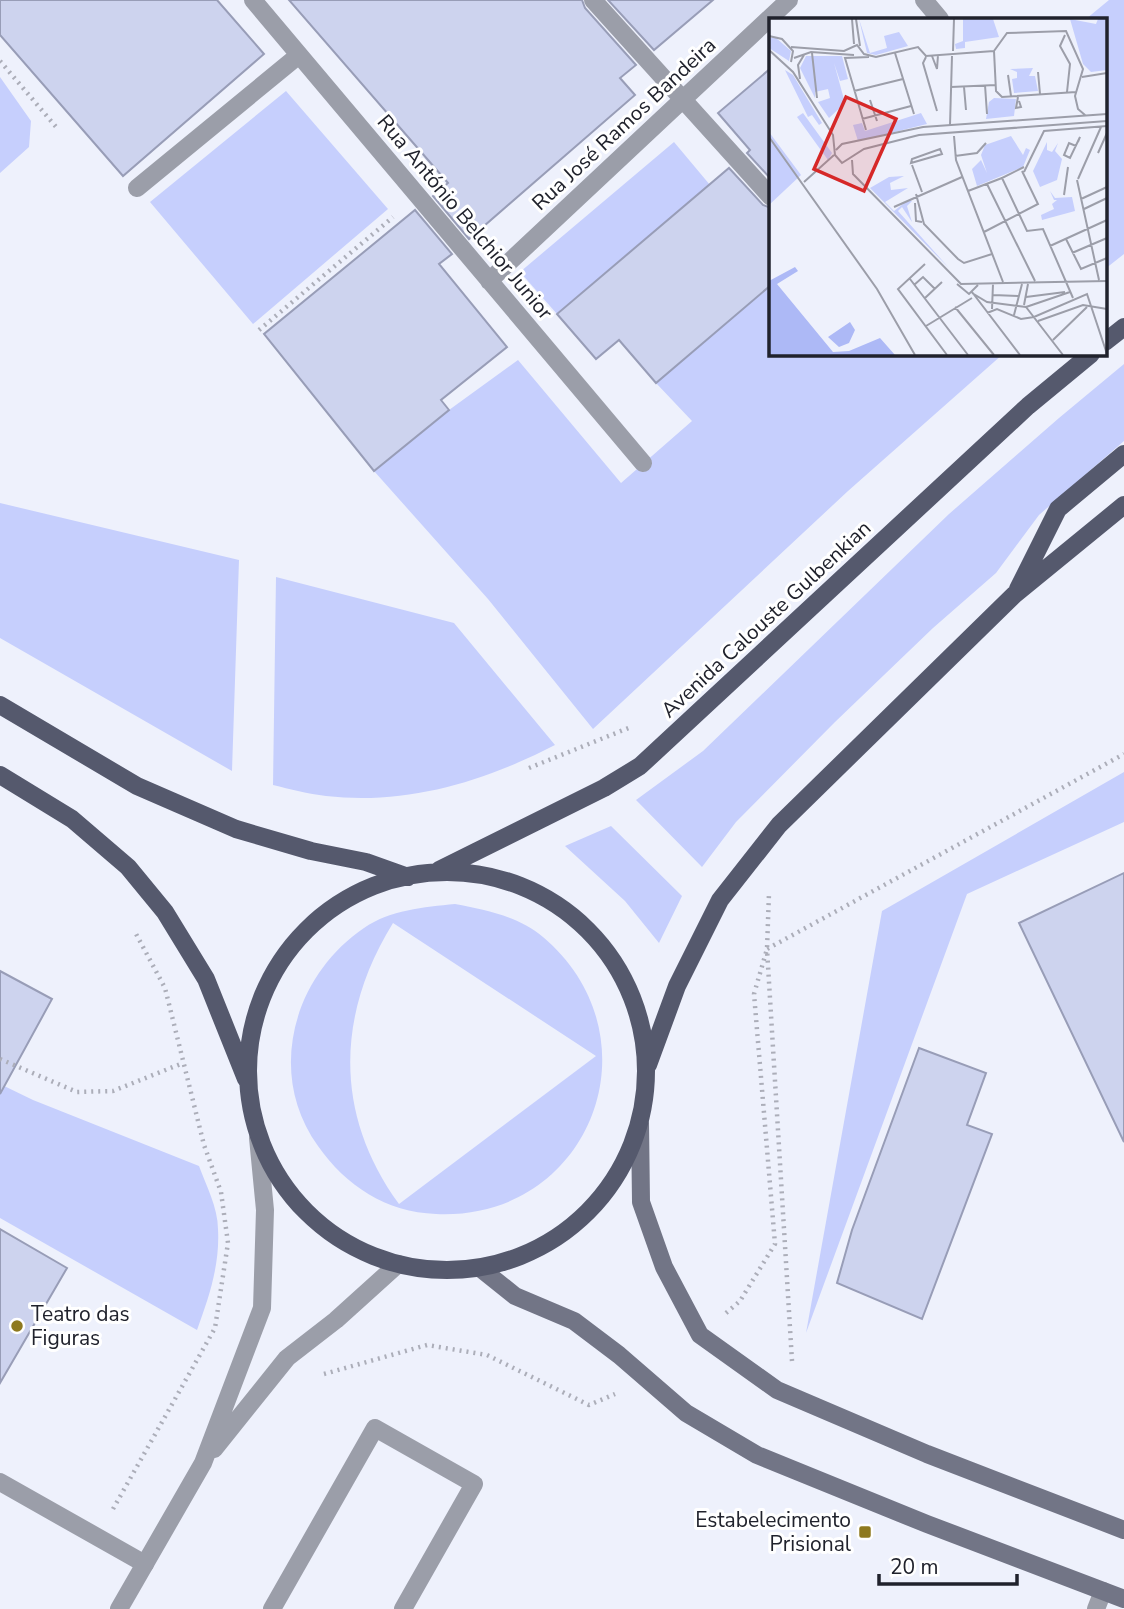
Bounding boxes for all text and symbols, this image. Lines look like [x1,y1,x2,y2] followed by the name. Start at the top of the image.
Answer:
[769,18,1106,355] inset map
[526,31,722,217] street label: Rua José Ramos Bandeira
[371,109,559,326] street label: Rua António Belchior Junior
[655,514,877,724] street label: Avenida Calouste Gulbenkian
[31,1300,130,1352] place label: Teatro das Figuras
[9,1318,25,1334] marker: Teatro das Figuras
[695,1506,852,1558] place label: Estabelecimento Prisional
[857,1524,873,1540] marker: Estabelecimento Prisional
[879,1542,1017,1586] scale bar
[890,1553,939,1581] text: 20 m

